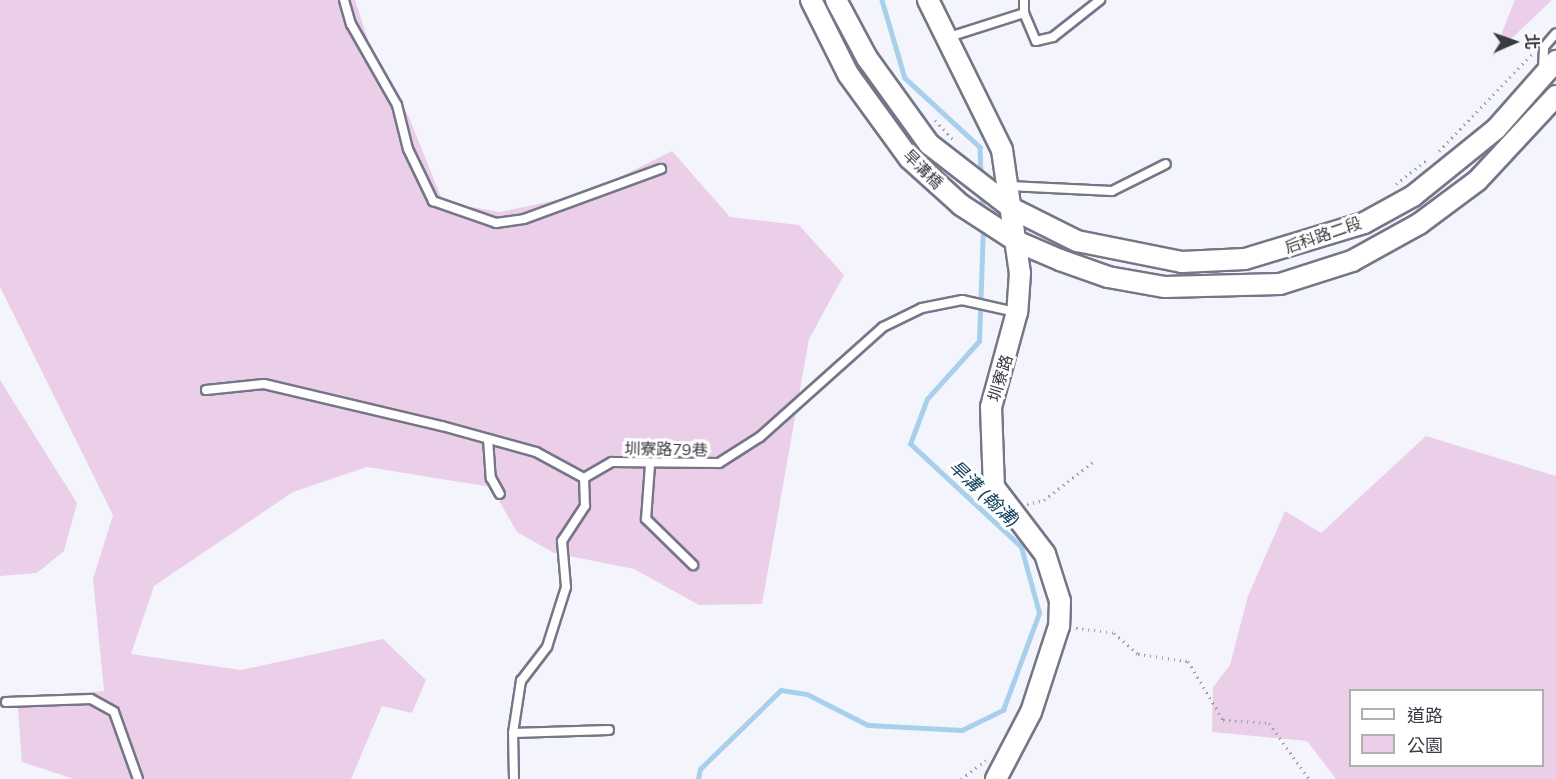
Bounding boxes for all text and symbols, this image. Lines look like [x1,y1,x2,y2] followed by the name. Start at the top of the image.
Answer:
[1484,12,1544,72] north arrow
[1522,33,1542,50] text: 北
[899,145,947,193] street label: 旱溝橋
[1282,213,1364,257] street label: 后科路二段
[984,352,1016,404] street label: 圳寮路
[624,439,708,459] street label: 圳寮路79巷
[944,456,1024,532] water label: 旱溝 (翰溝)
[1349,689,1544,767] legend
[1407,704,1443,727] text: 道路
[1407,734,1443,757] text: 公園

